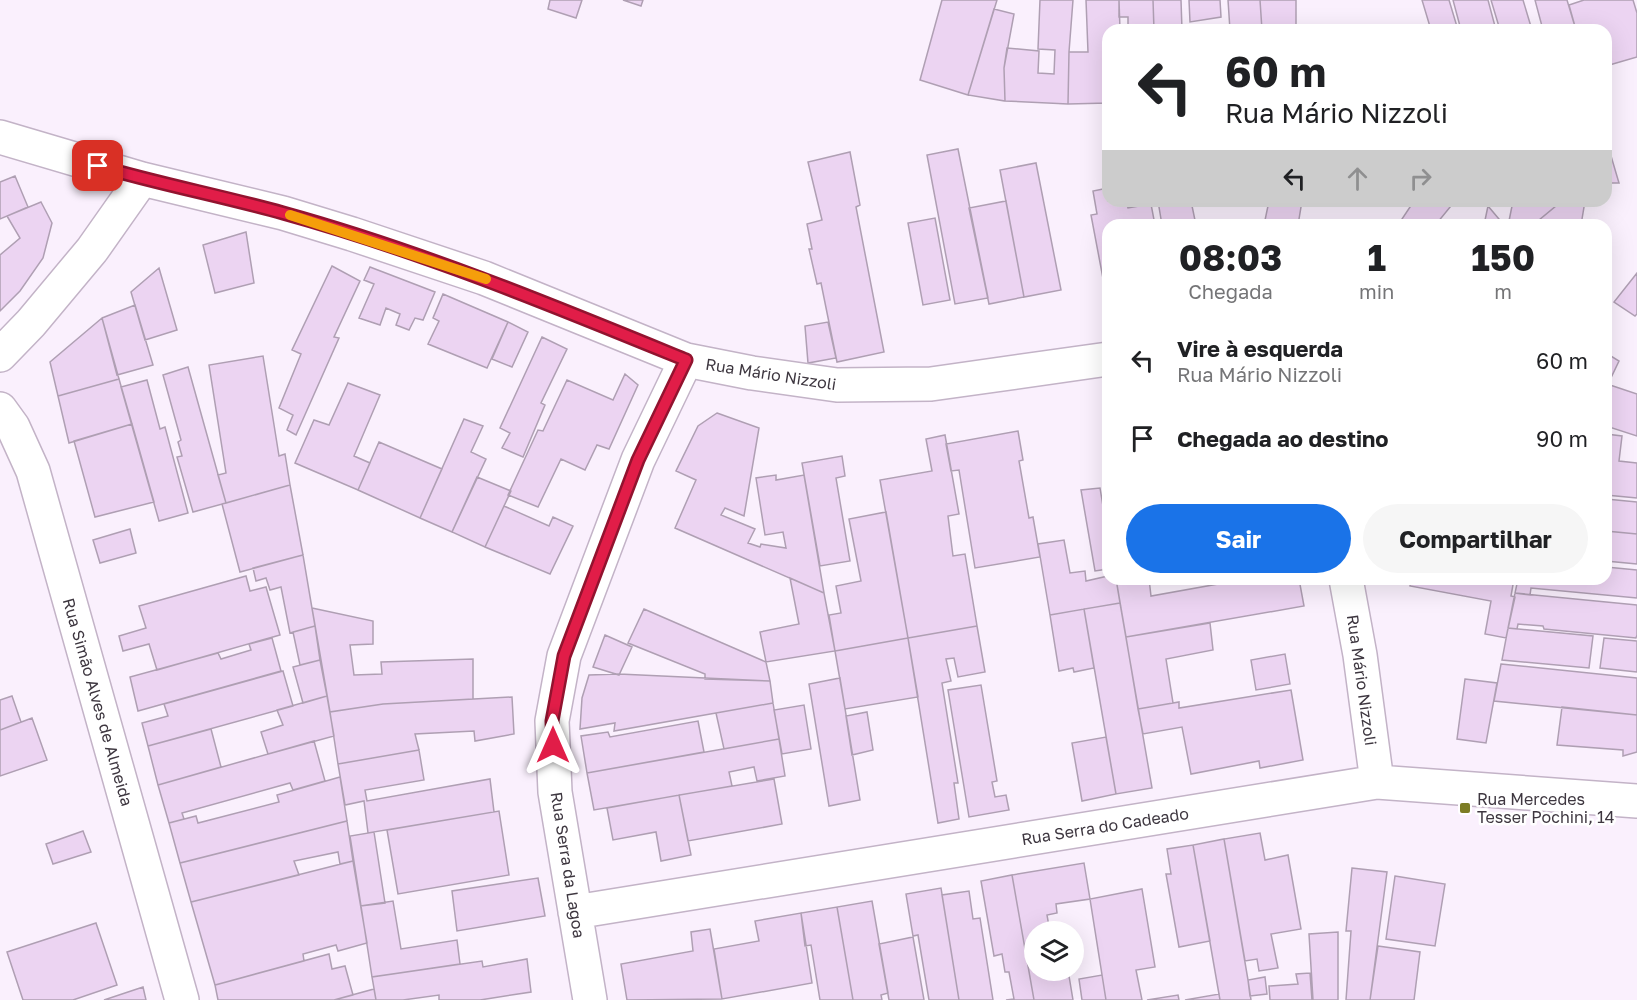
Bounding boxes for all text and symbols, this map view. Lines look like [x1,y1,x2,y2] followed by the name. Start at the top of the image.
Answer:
[1225,46,1326,96] text: 60 m
[1126,48,1204,126] icon: left
[1225,97,1448,129] text: Rua Mário Nizzoli
[72,140,123,191] pin
[81,149,114,182] icon: arrive
[1278,162,1311,195] icon: left
[1341,162,1374,195] icon: ahead
[1404,162,1437,195] icon: right
[1179,236,1282,279] text: 08:03
[1367,236,1386,279] text: 1
[1471,236,1535,279] text: 150
[1188,279,1273,303] text: Chegada
[1359,279,1394,303] text: min
[1494,279,1512,303] text: m
[1177,335,1343,362] text: Vire à esquerda
[1126,344,1159,377] icon: left
[1536,347,1588,374] text: 60 m
[704,354,838,394] street label: Rua Mário Nizzoli
[1177,362,1342,386] text: Rua Mário Nizzoli
[1126,422,1159,455] icon: arrive
[1177,425,1389,452] text: Chegada ao destino
[1536,425,1588,452] text: 90 m
[1126,504,1351,573] button: Sair
[1363,504,1588,573] button: Compartilhar
[59,596,137,808] street label: Rua Simão Alves de Almeida
[1343,613,1381,747] street label: Rua Mário Nizzoli
[521,713,585,777] position arrow
[1477,789,1614,827] place label: Rua Mercedes Tesser Pochini, 14
[547,790,589,940] street label: Rua Serra da Lagoa
[1458,801,1472,815] marker: Rua Mercedes Tesser Pochini, 14
[1020,803,1190,849] street label: Rua Serra do Cadeado
[1024,921,1084,981] map controls
[1024,921,1084,981] button: layers

